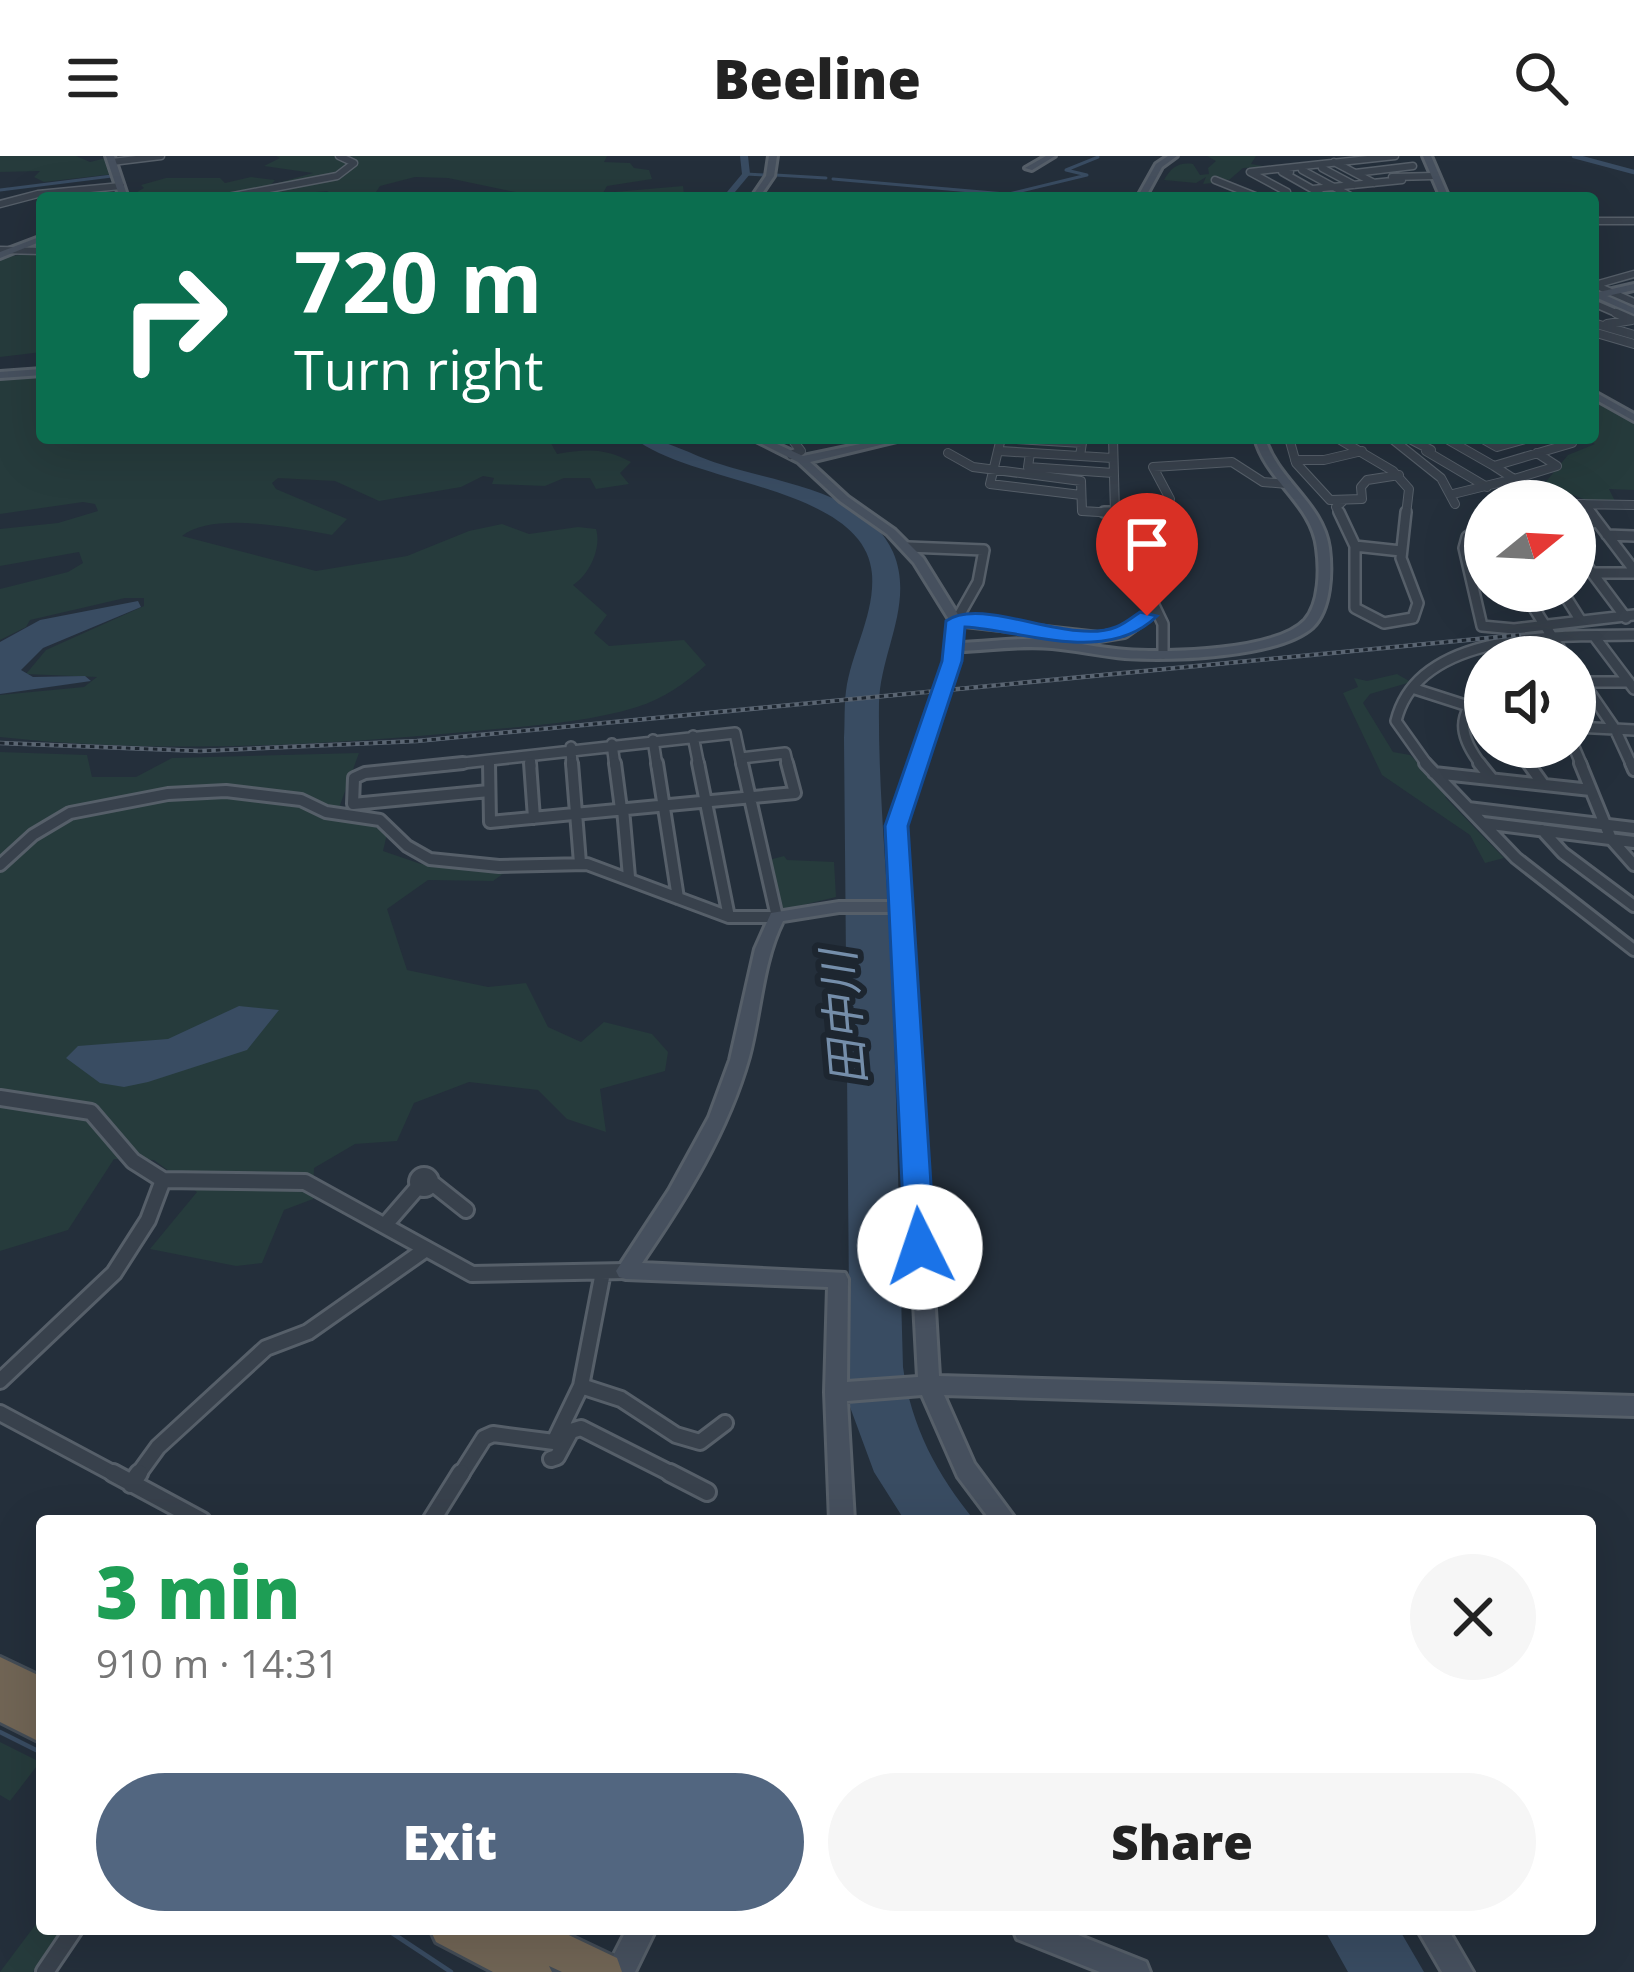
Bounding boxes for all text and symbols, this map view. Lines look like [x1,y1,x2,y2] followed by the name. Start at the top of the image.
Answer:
[713,41,921,115] text: Beeline
[60,45,126,111] icon: menu
[1508,45,1574,111] icon: search
[294,223,542,338] text: 720 m
[96,240,252,396] icon: right
[294,332,543,406] text: Turn right
[1464,480,1596,612] north arrow
[1464,480,1596,768] map controls
[1096,493,1198,616] pin
[1114,511,1180,577] icon: arrive
[1464,636,1596,768] button: sound
[805,944,878,1088] water label: 田中川
[857,1184,983,1310] position arrow
[96,1542,301,1640] text: 3 min
[1410,1554,1536,1680] button: close
[96,1636,339,1689] text: 910 m · 14:31
[96,1773,804,1911] button: Exit
[828,1773,1536,1911] button: Share

